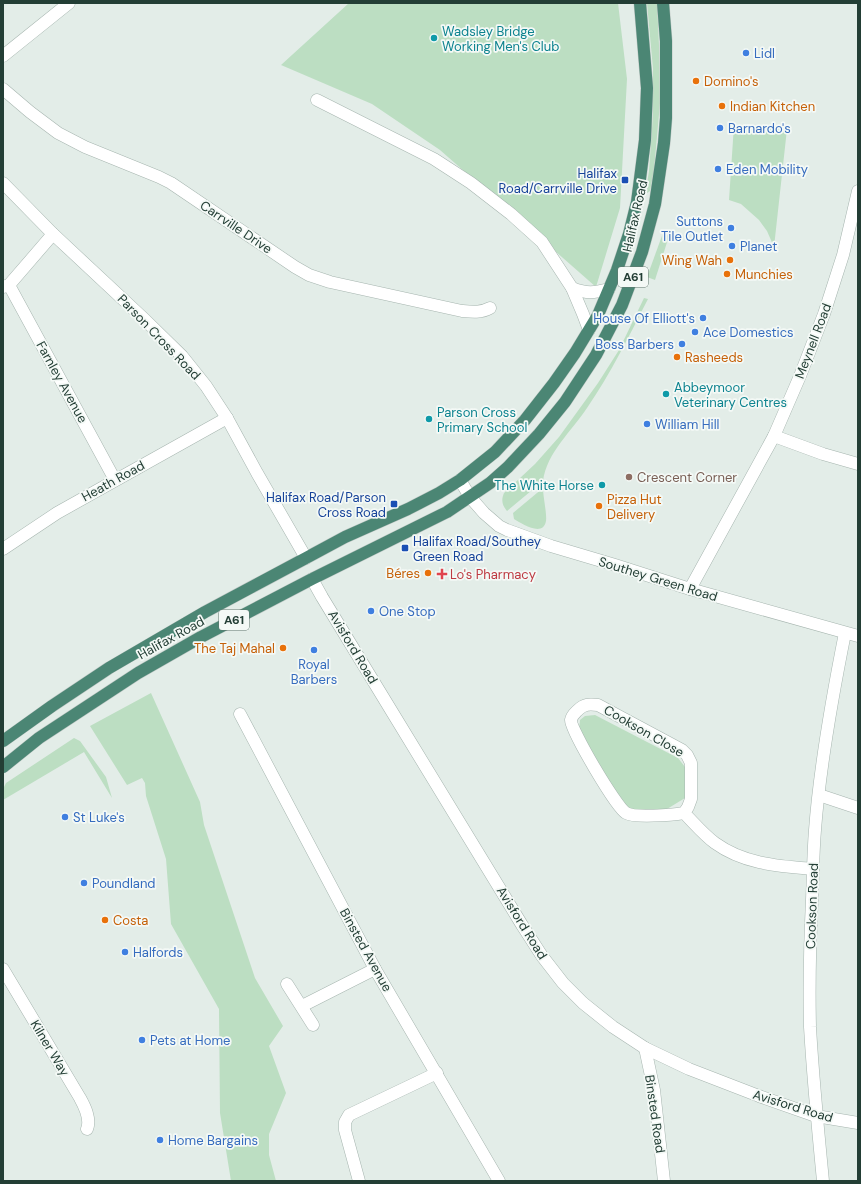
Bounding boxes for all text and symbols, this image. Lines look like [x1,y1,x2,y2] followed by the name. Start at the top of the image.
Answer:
[442,23,559,55] place label: Wadsley Bridge Working Men's Club
[429,33,439,43] marker: Wadsley Bridge Working Men's Club
[754,45,775,62] place label: Lidl
[741,48,751,58] marker: Lidl
[704,73,759,90] place label: Domino's
[691,76,701,86] marker: Domino's
[730,98,815,115] place label: Indian Kitchen
[717,101,727,111] marker: Indian Kitchen
[728,120,791,137] place label: Barnardo's
[715,123,725,133] marker: Barnardo's
[726,161,808,178] place label: Eden Mobility
[713,164,723,174] marker: Eden Mobility
[499,165,618,197] place label: Halifax Road/Carrville Drive
[620,175,630,185] marker: Halifax Road/Carrville Drive
[618,178,652,254] street label: Halifax Road
[197,197,275,257] street label: Carrville Drive
[661,213,723,245] place label: Suttons Tile Outlet
[726,223,736,233] marker: Suttons Tile Outlet
[740,238,777,255] place label: Planet
[727,241,737,251] marker: Planet
[662,252,722,269] place label: Wing Wah
[725,255,735,265] marker: Wing Wah
[735,266,793,283] place label: Munchies
[618,267,648,287] road number: A61
[722,269,732,279] marker: Munchies
[114,291,204,383] street label: Parson Cross Road
[791,301,835,381] street label: Meynell Road
[593,310,695,327] place label: House Of Elliott's
[698,313,708,323] marker: House Of Elliott's
[703,324,794,341] place label: Ace Domestics
[690,327,700,337] marker: Ace Domestics
[595,336,674,353] place label: Boss Barbers
[33,338,91,426] street label: Farnley Avenue
[677,339,687,349] marker: Boss Barbers
[685,349,743,366] place label: Rasheeds
[672,352,682,362] marker: Rasheeds
[674,379,787,411] place label: Abbeymoor Veterinary Centres
[661,389,671,399] marker: Abbeymoor Veterinary Centres
[437,404,527,436] place label: Parson Cross Primary School
[424,414,434,424] marker: Parson Cross Primary School
[655,416,720,433] place label: William Hill
[642,419,652,429] marker: William Hill
[79,457,147,505] street label: Heath Road
[637,469,737,486] place label: Crescent Corner
[624,472,634,482] marker: Crescent Corner
[494,477,594,494] place label: The White Horse
[597,480,607,490] marker: The White Horse
[266,489,386,521] place label: Halifax Road/Parson Cross Road
[607,491,662,523] place label: Pizza Hut Delivery
[389,499,399,509] marker: Halifax Road/Parson Cross Road
[594,501,604,511] marker: Pizza Hut Delivery
[413,533,541,565] place label: Halifax Road/Southey Green Road
[400,543,410,553] marker: Halifax Road/Southey Green Road
[596,553,720,605] street label: Southey Green Road
[386,565,420,582] place label: Béres
[450,566,536,583] place label: Lo's Pharmacy
[423,568,433,578] marker: Béres
[437,569,447,579] marker: Lo's Pharmacy
[379,603,436,620] place label: One Stop
[366,606,376,616] marker: One Stop
[324,607,382,687] street label: Avisford Road
[219,610,249,630] road number: A61
[135,613,207,663] street label: Halifax Road
[194,640,275,657] place label: The Taj Mahal
[278,643,288,653] marker: The Taj Mahal
[309,645,319,655] marker: Royal Barbers
[291,656,337,688] place label: Royal Barbers
[601,701,687,761] street label: Cookson Close
[73,809,125,826] place label: St Luke's
[60,812,70,822] marker: St Luke's
[802,863,822,949] street label: Cookson Road
[92,875,156,892] place label: Poundland
[79,878,89,888] marker: Poundland
[493,883,551,963] street label: Avisford Road
[336,905,396,995] street label: Binsted Avenue
[113,912,148,929] place label: Costa
[100,915,110,925] marker: Costa
[133,944,183,961] place label: Halfords
[120,947,130,957] marker: Halfords
[27,1017,73,1079] street label: Kilner Way
[150,1032,230,1049] place label: Pets at Home
[137,1035,147,1045] marker: Pets at Home
[641,1074,669,1154] street label: Binsted Road
[751,1086,835,1126] street label: Avisford Road
[168,1132,258,1149] place label: Home Bargains
[155,1135,165,1145] marker: Home Bargains

